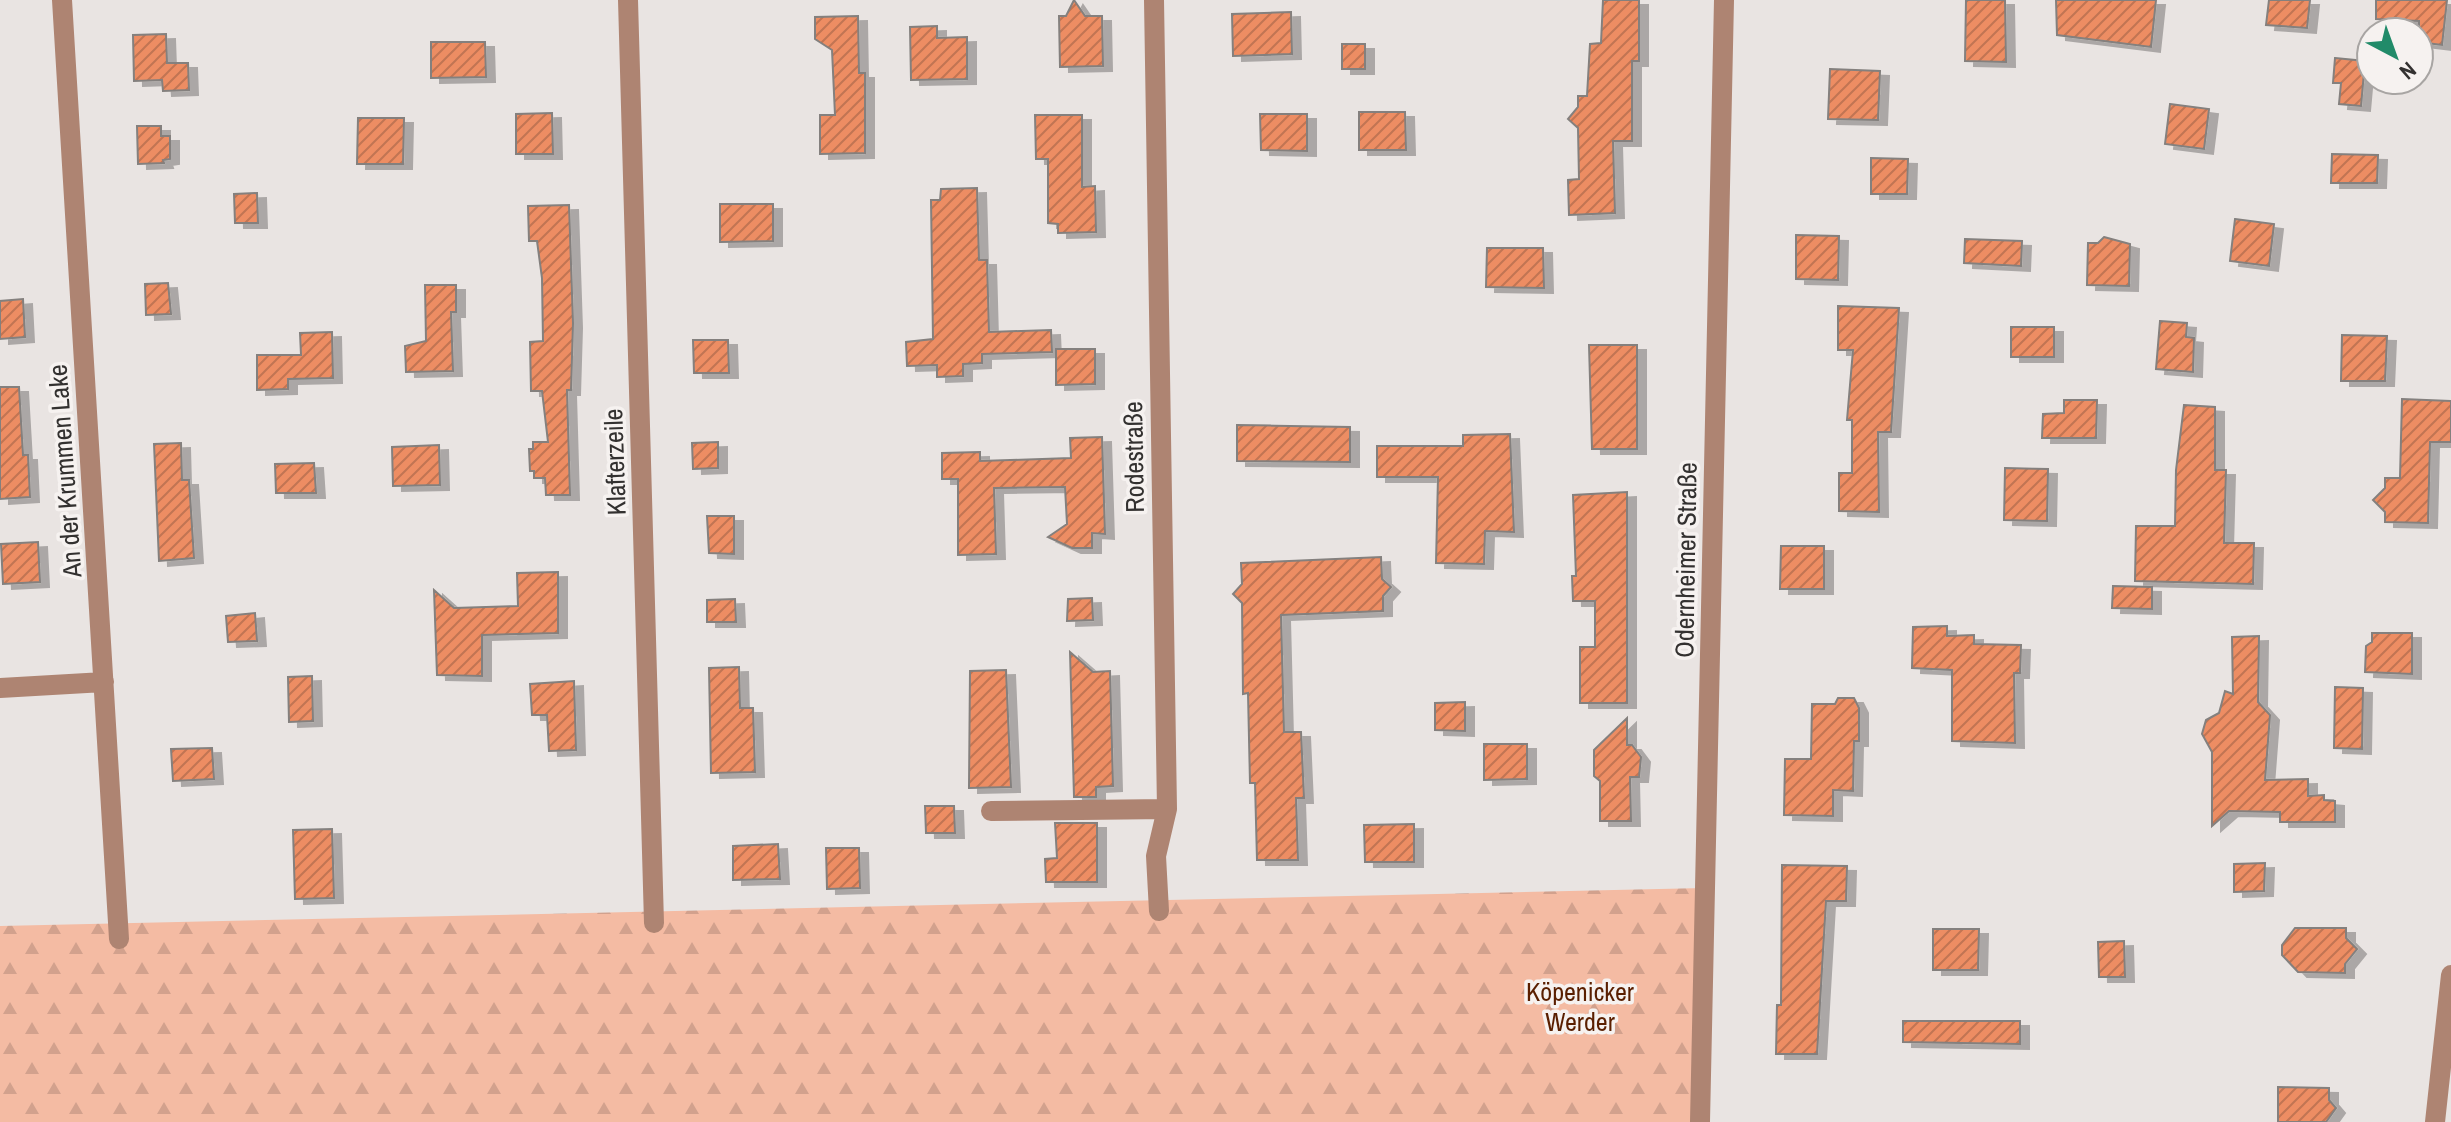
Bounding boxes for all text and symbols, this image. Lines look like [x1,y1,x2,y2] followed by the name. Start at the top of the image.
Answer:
[2355,16,2435,96] north arrow
[2393,55,2423,87] text: N
[40,363,89,580] street label: An der Krummen Lake
[1115,401,1152,513] street label: Rodestraße
[595,408,634,516] street label: Klafterzeile
[1666,462,1705,658] street label: Odernheimer Straße
[1526,974,1634,1039] park label: Köpenicker Werder

